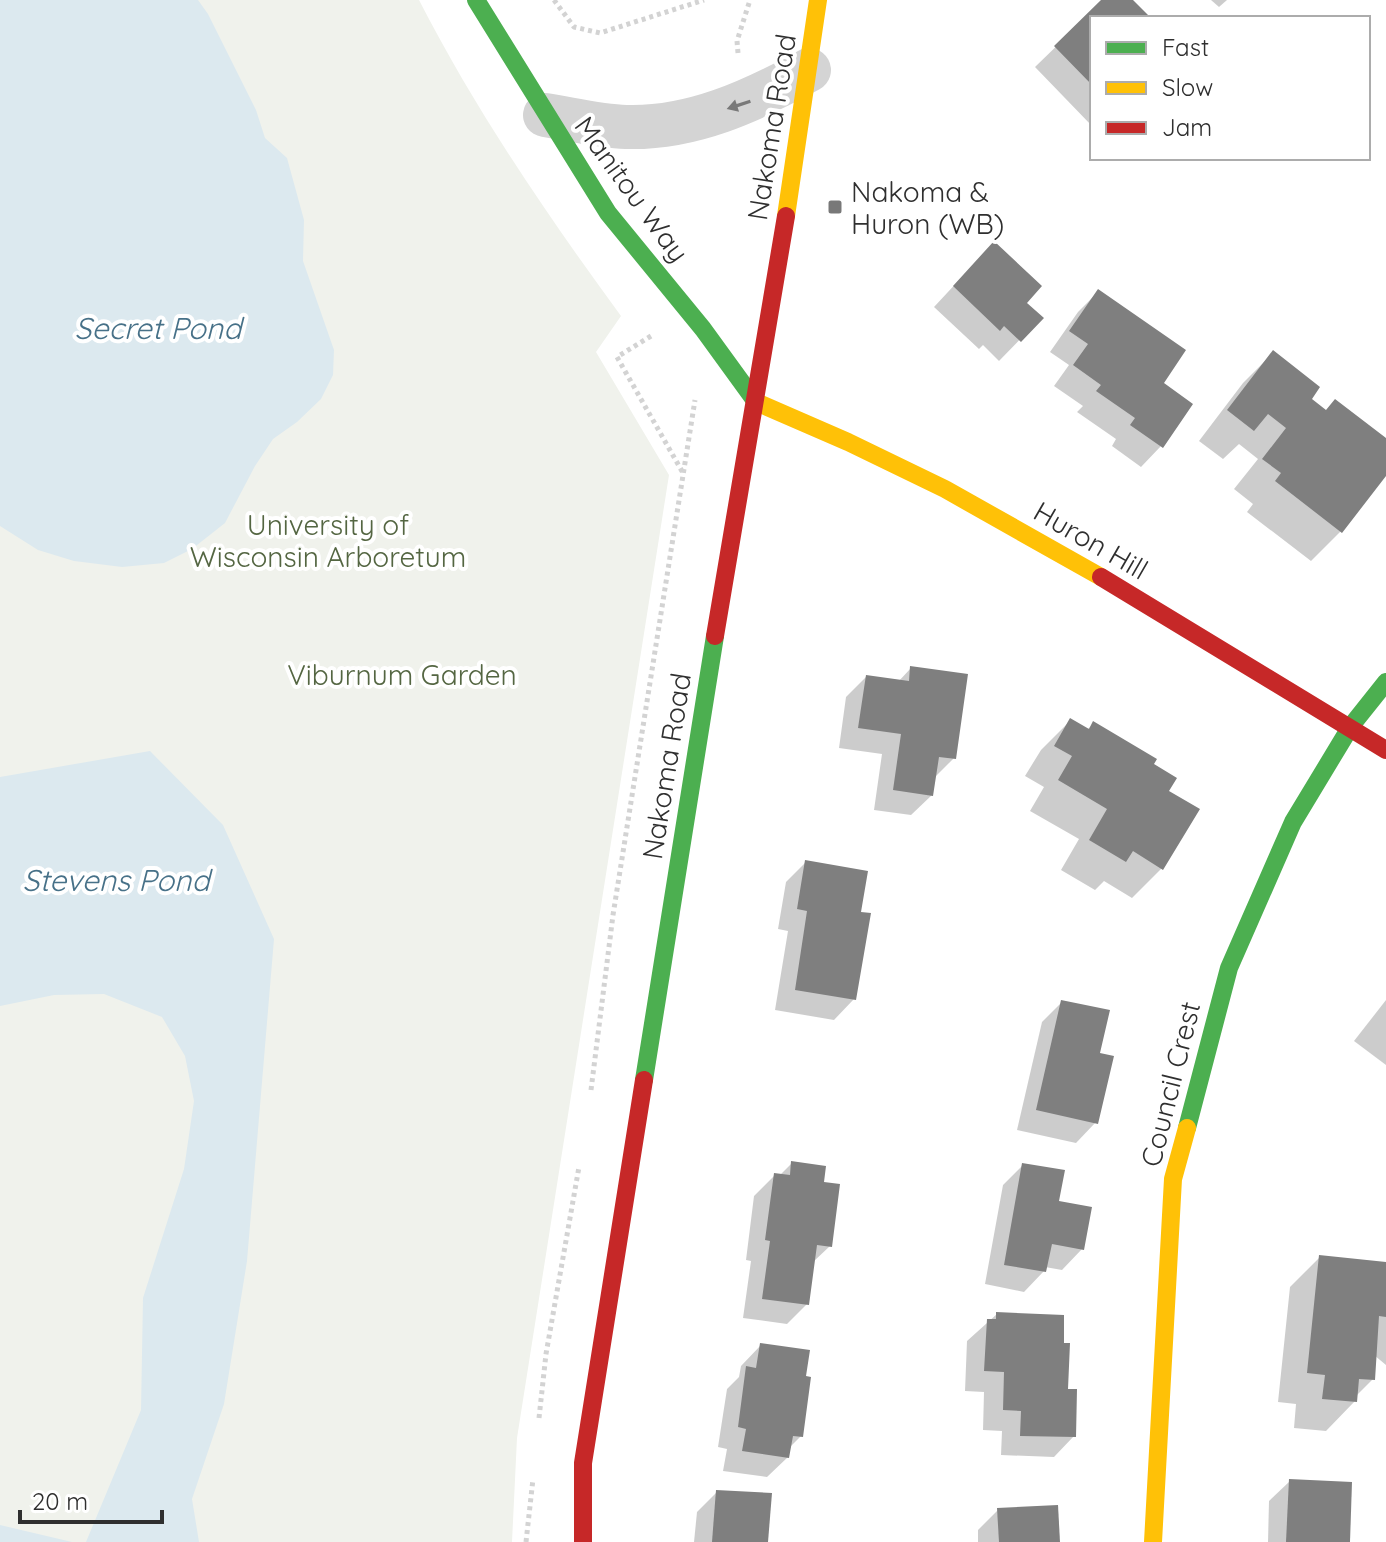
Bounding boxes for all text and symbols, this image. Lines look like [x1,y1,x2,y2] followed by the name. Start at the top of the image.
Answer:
[1090,16,1370,160] legend
[739,31,803,223] street label: Nakoma Road
[1162,32,1209,62] text: Fast
[1162,72,1213,102] text: Slow
[727,99,751,111] one-way arrow
[567,109,697,269] street label: Manitou Way
[1162,112,1212,142] text: Jam
[851,174,1004,241] place label: Nakoma & Huron (WB)
[826,198,844,216] marker: Nakoma & Huron (WB)
[75,309,245,347] water label: Secret Pond
[1028,493,1154,587] street label: Huron Hill
[190,507,466,574] park label: University of Wisconsin Arboretum
[287,657,517,692] park label: Viburnum Garden
[634,670,698,862] street label: Nakoma Road
[22,861,213,899] water label: Stevens Pond
[1133,998,1207,1170] street label: Council Crest
[20,1474,162,1524] scale bar
[32,1486,88,1516] text: 20 m

